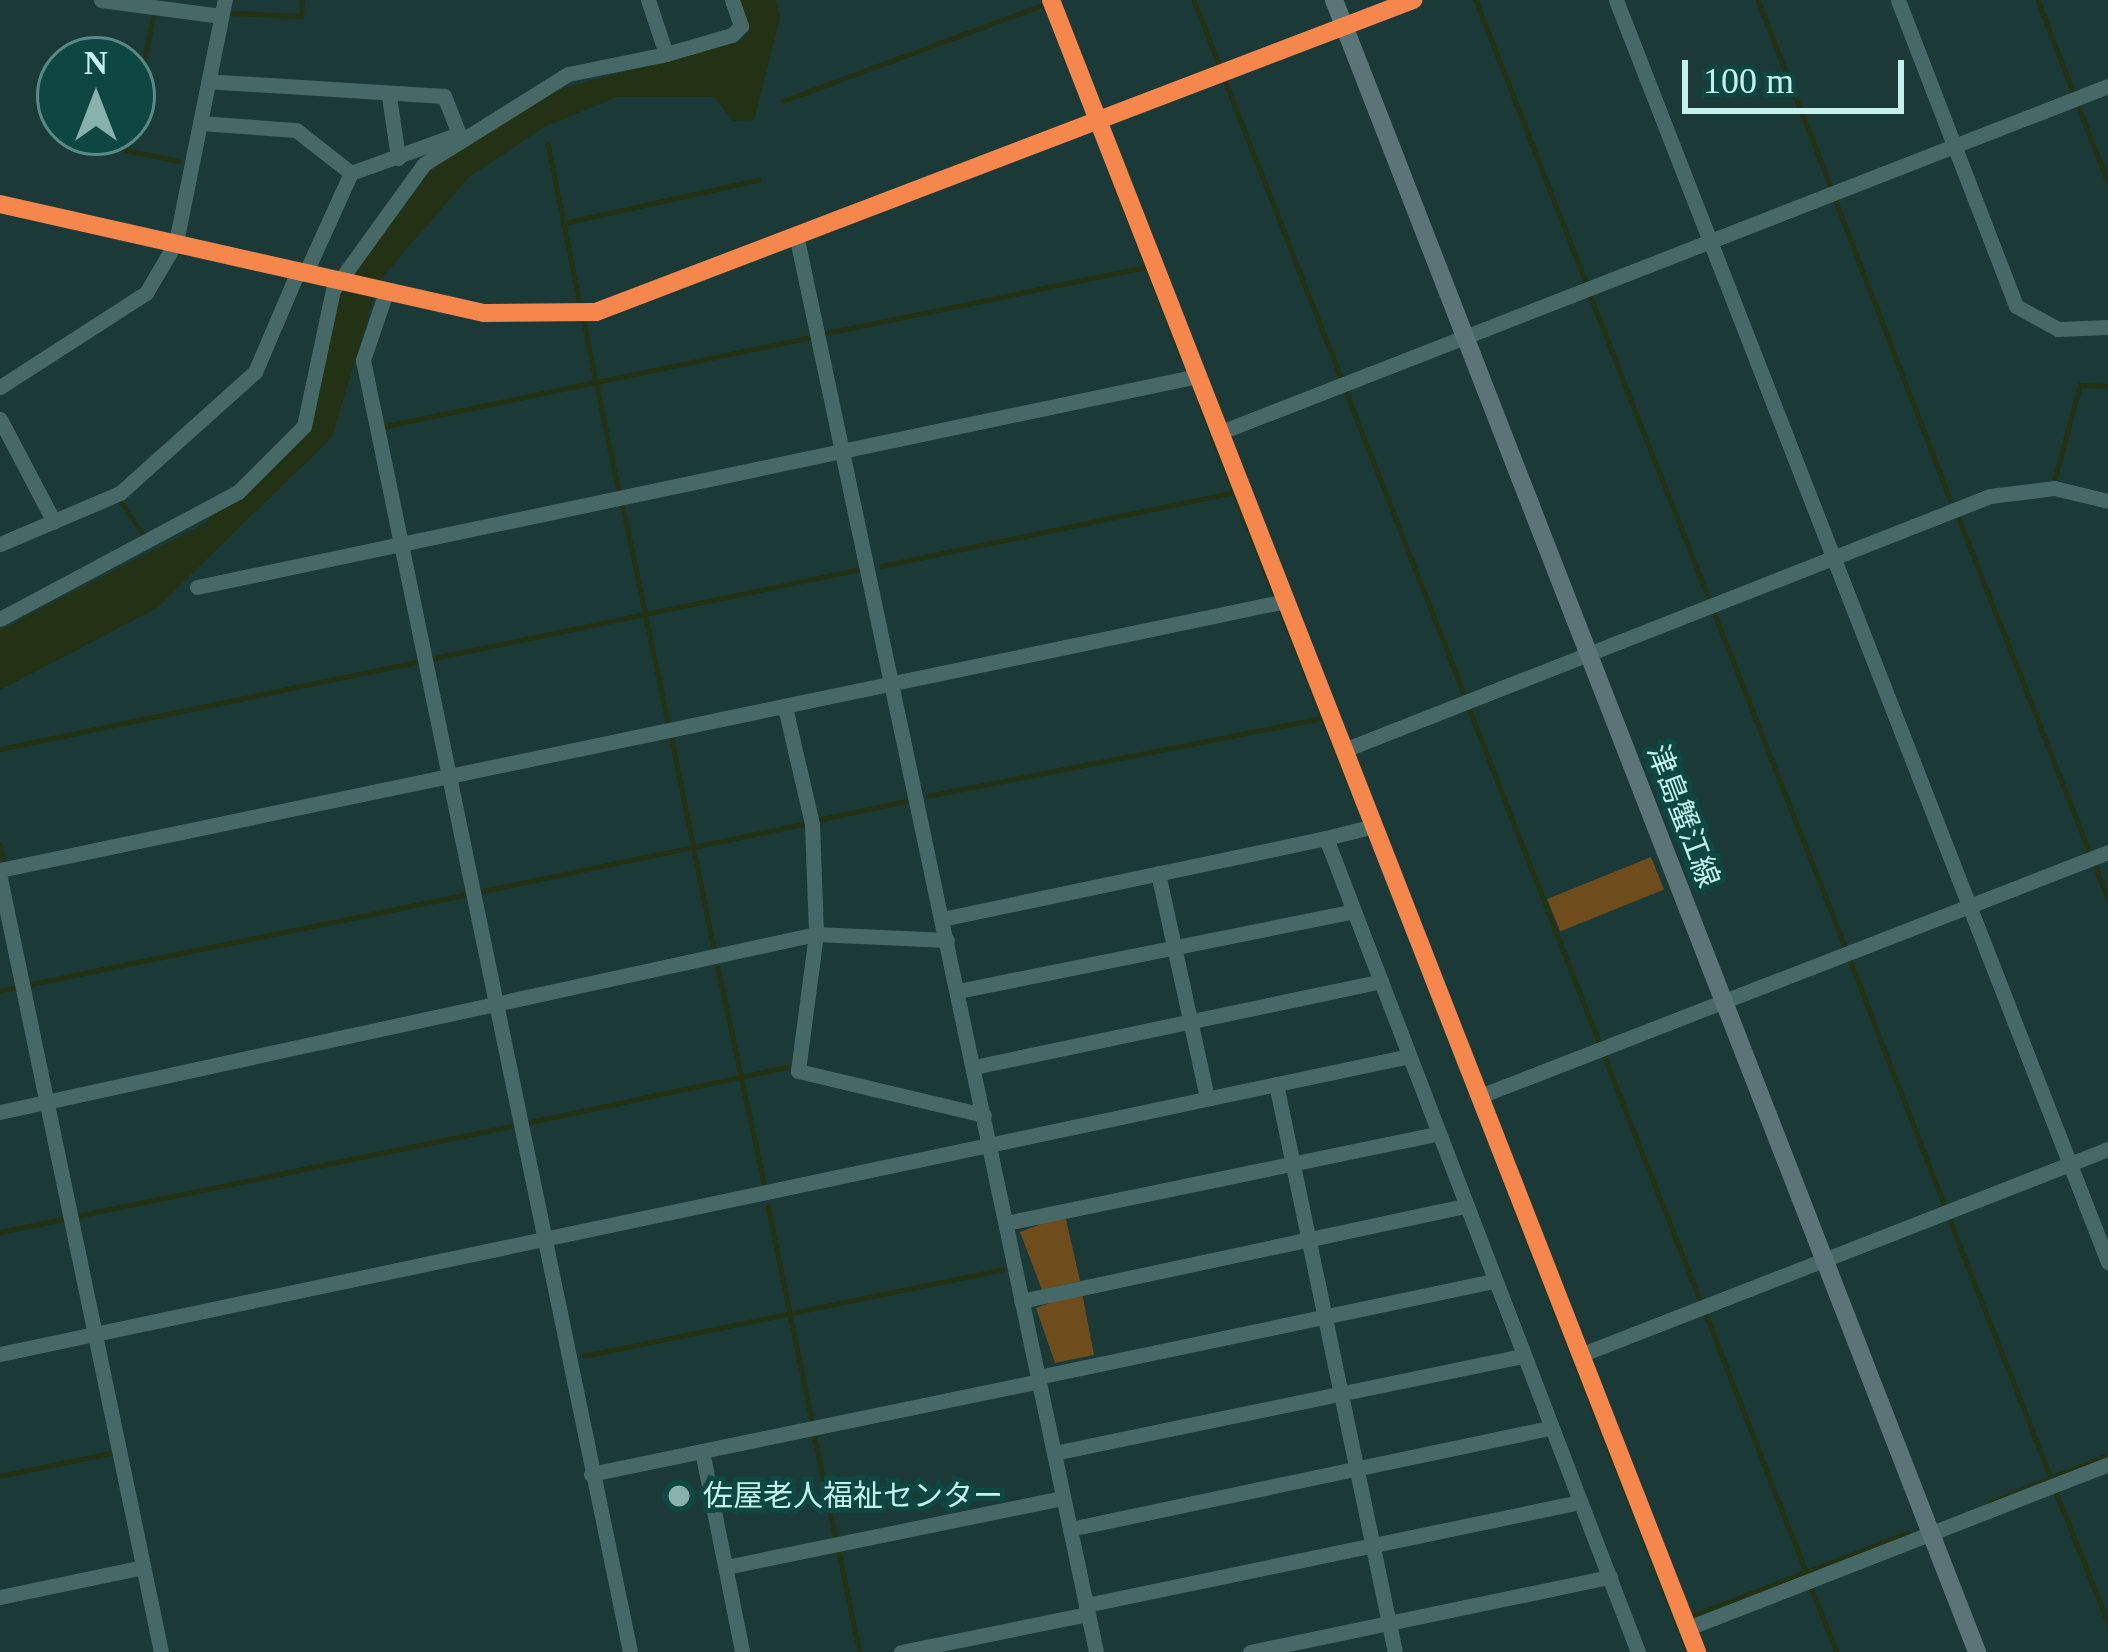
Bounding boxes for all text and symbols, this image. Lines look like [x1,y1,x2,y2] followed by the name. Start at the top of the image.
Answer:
[36,36,156,156] north arrow
[1688,36,1910,110] scale bar
[84,45,108,81] text: N
[1703,61,1794,101] text: 100 m
[1639,740,1727,892] street label: 津島蟹江線
[703,1478,1003,1514] place label: 佐屋老人福祉センター
[666,1483,692,1509] marker: 佐屋老人福祉センター

